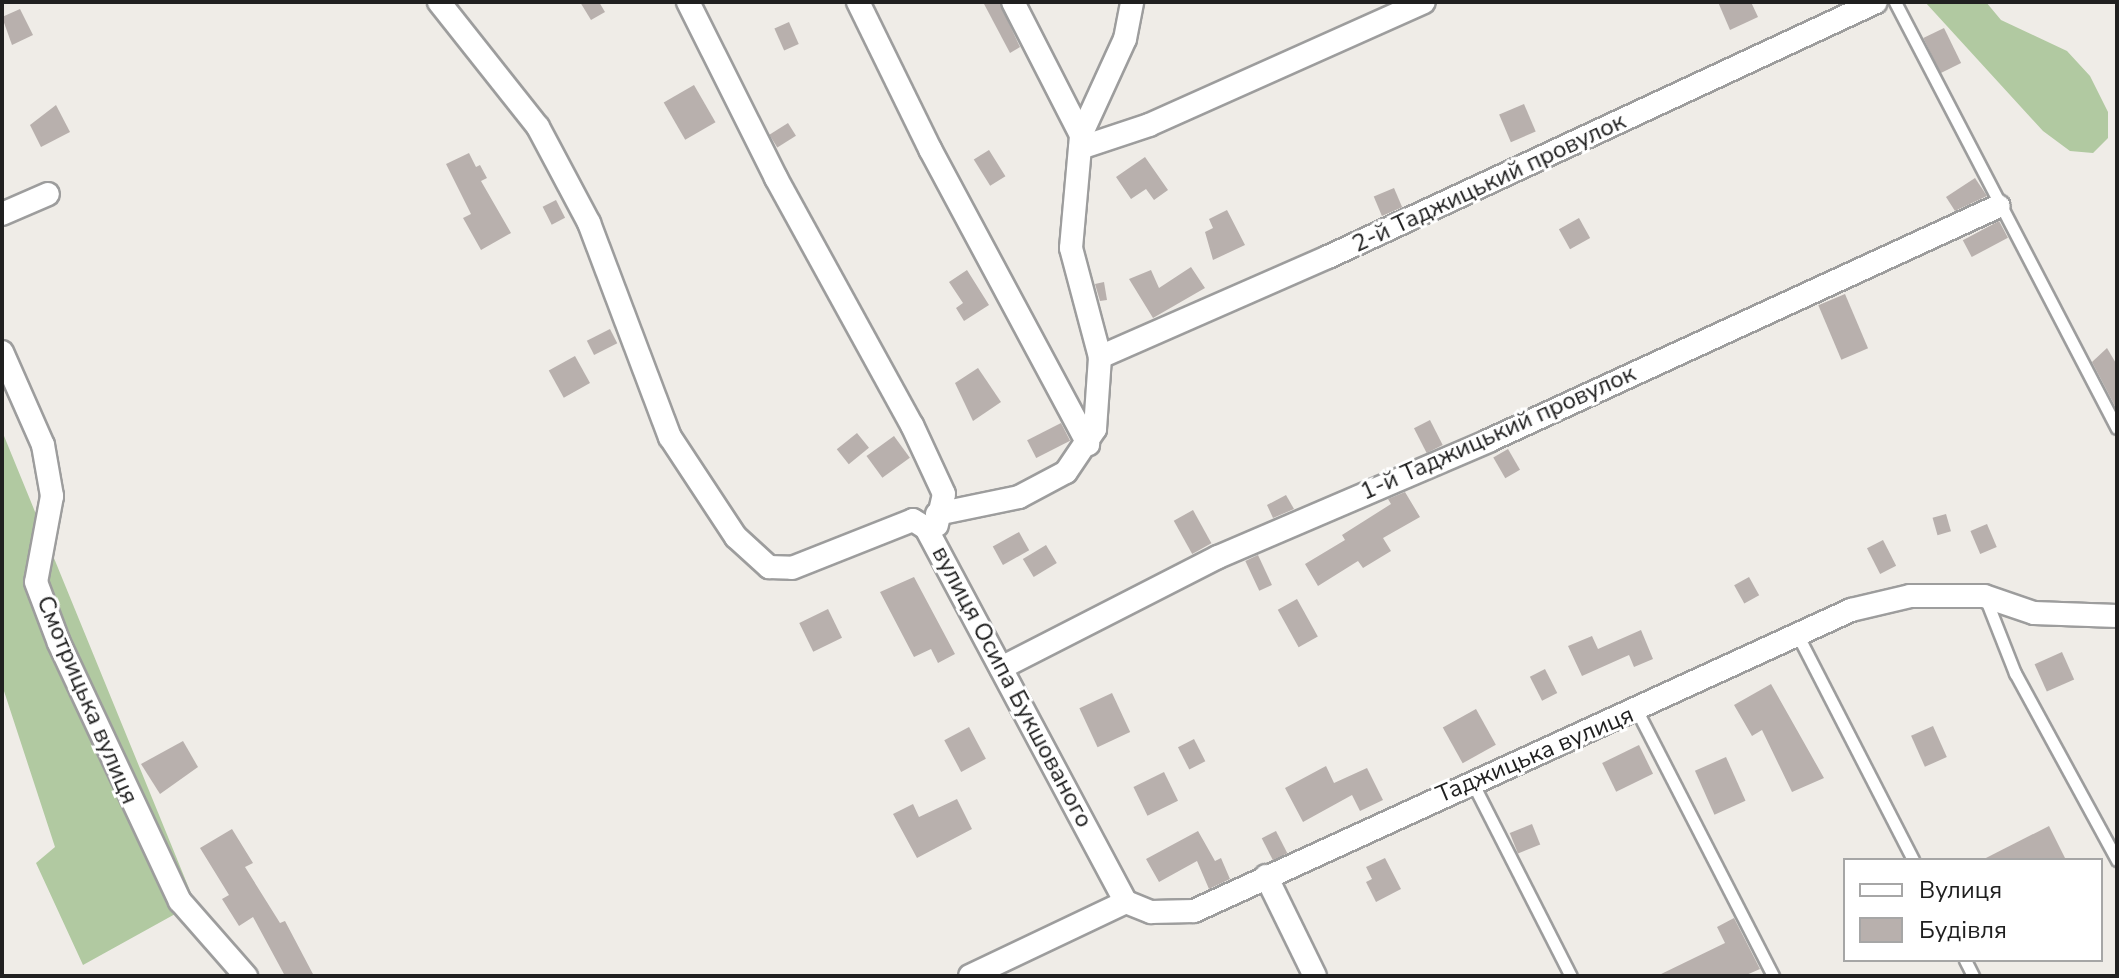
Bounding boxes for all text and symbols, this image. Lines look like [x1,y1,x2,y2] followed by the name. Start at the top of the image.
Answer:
[1348,107,1630,259] street label: 2-й Таджицький провулок
[1356,359,1640,507] street label: 1-й Таджицький провулок
[925,541,1099,833] street label: вулиця Осипа Букшованого
[30,592,144,808] street label: Смотрицька вулиця
[1432,700,1638,810] street label: Таджицька вулиця
[1843,858,2103,962] legend
[1919,874,2002,906] text: Вулиця
[1919,914,2007,946] text: Будівля

